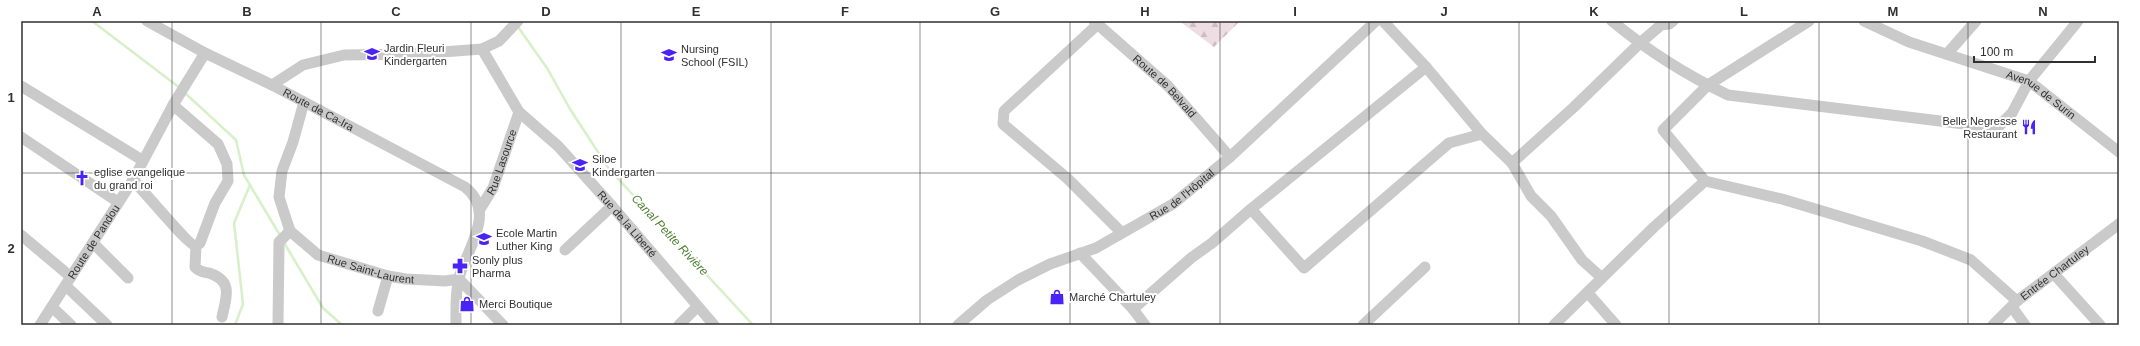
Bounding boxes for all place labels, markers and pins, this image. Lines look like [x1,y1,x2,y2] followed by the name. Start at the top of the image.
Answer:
[384,42,447,67] place label: Jardin Fleuri Kindergarten
[681,43,748,68] place label: Nursing School (FSIL)
[363,45,381,63] school or university icon: Jardin Fleuri Kindergarten
[660,46,678,64] school or university icon: Nursing School (FSIL)
[1942,115,2017,140] place label: Belle Negresse Restaurant
[2020,118,2038,136] restaurant icon: Belle Negresse Restaurant
[592,153,655,178] place label: Siloe Kindergarten
[571,156,589,174] school or university icon: Siloe Kindergarten
[94,166,185,191] place label: eglise evangelique du grand roi
[73,169,91,187] church icon: eglise evangelique du grand roi
[496,227,557,252] place label: Ecole Martin Luther King
[475,230,493,248] school or university icon: Ecole Martin Luther King
[472,254,523,279] place label: Sonly plus Pharma
[451,257,469,275] pharmacy icon: Sonly plus Pharma
[1048,288,1066,306] shop icon: Marché Chartuley
[1069,291,1156,303] place label: Marché Chartuley
[458,295,476,313] shop icon: Merci Boutique
[479,298,552,310] place label: Merci Boutique

